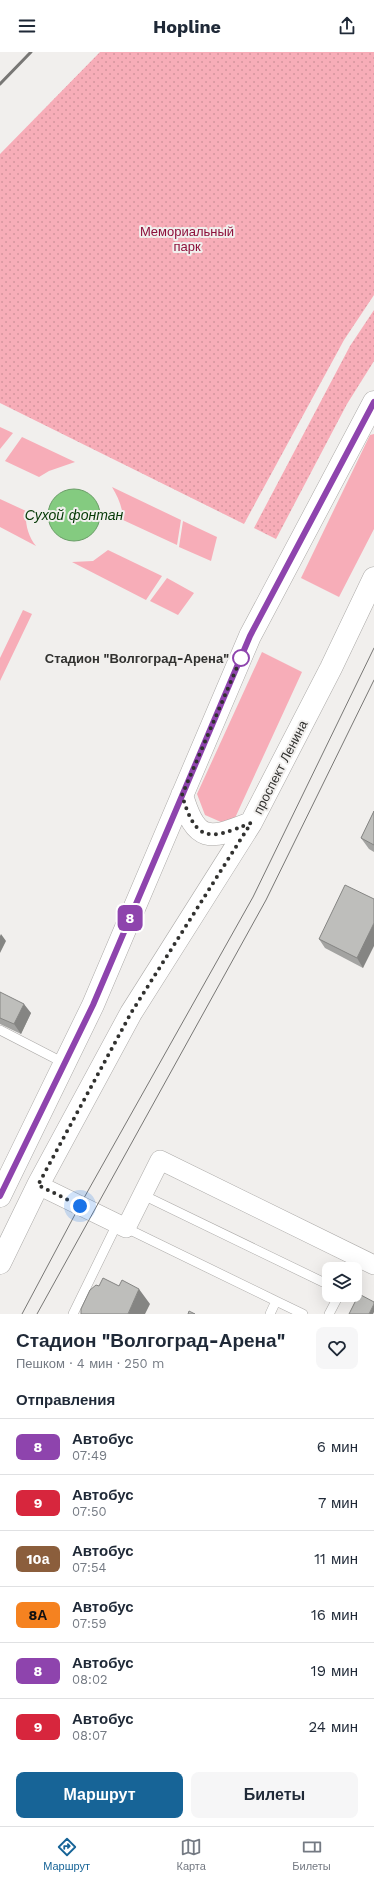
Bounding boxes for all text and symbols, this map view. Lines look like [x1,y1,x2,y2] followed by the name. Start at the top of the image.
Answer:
[16,15,38,37] icon: menu
[336,15,358,37] icon: share
[153,16,221,37] text: Hopline
[140,224,234,254] park label: Мемориальный парк
[25,507,123,523] water label: Сухой фонтан
[232,649,250,667] marker: Стадион "Волгоград-Арена"
[45,651,229,666] place label: Стадион "Волгоград-Арена"
[250,717,311,817] street label: проспект Ленина
[117,905,143,931] line badge: 8
[126,910,134,926] text: 8
[70,1196,90,1216] your location
[322,1262,362,1302] map controls
[322,1262,362,1302] button: layers
[316,1327,358,1369] button: heart
[16,1329,285,1352] text: Стадион "Волгоград-Арена"
[16,1356,164,1371] text: Пешком · 4 мин · 250 m
[16,1391,115,1409] text: Отправления
[72,1430,134,1448] text: Автобус
[317,1438,358,1456] text: 6 мин
[34,1439,42,1455] text: 8
[72,1448,107,1463] text: 07:49
[72,1486,134,1504] text: Автобус
[318,1494,358,1512] text: 7 мин
[34,1495,42,1511] text: 9
[72,1504,107,1519] text: 07:50
[72,1542,134,1560] text: Автобус
[314,1550,358,1568] text: 11 мин
[27,1551,49,1567] text: 10а
[72,1560,106,1575] text: 07:54
[72,1598,134,1616] text: Автобус
[311,1606,358,1624] text: 16 мин
[29,1607,47,1623] text: 8А
[72,1616,107,1631] text: 07:59
[72,1654,134,1672] text: Автобус
[311,1662,358,1680] text: 19 мин
[34,1663,42,1679] text: 8
[72,1672,108,1687] text: 08:02
[72,1710,134,1728] text: Автобус
[308,1718,358,1736] text: 24 мин
[34,1719,42,1735] text: 9
[72,1728,107,1743] text: 08:07
[16,1772,183,1818] button: Маршрут
[191,1772,358,1818] button: Билеты
[43,1836,90,1873] tab: Маршрут
[176,1836,206,1873] tab: Карта
[292,1836,331,1873] tab: Билеты

